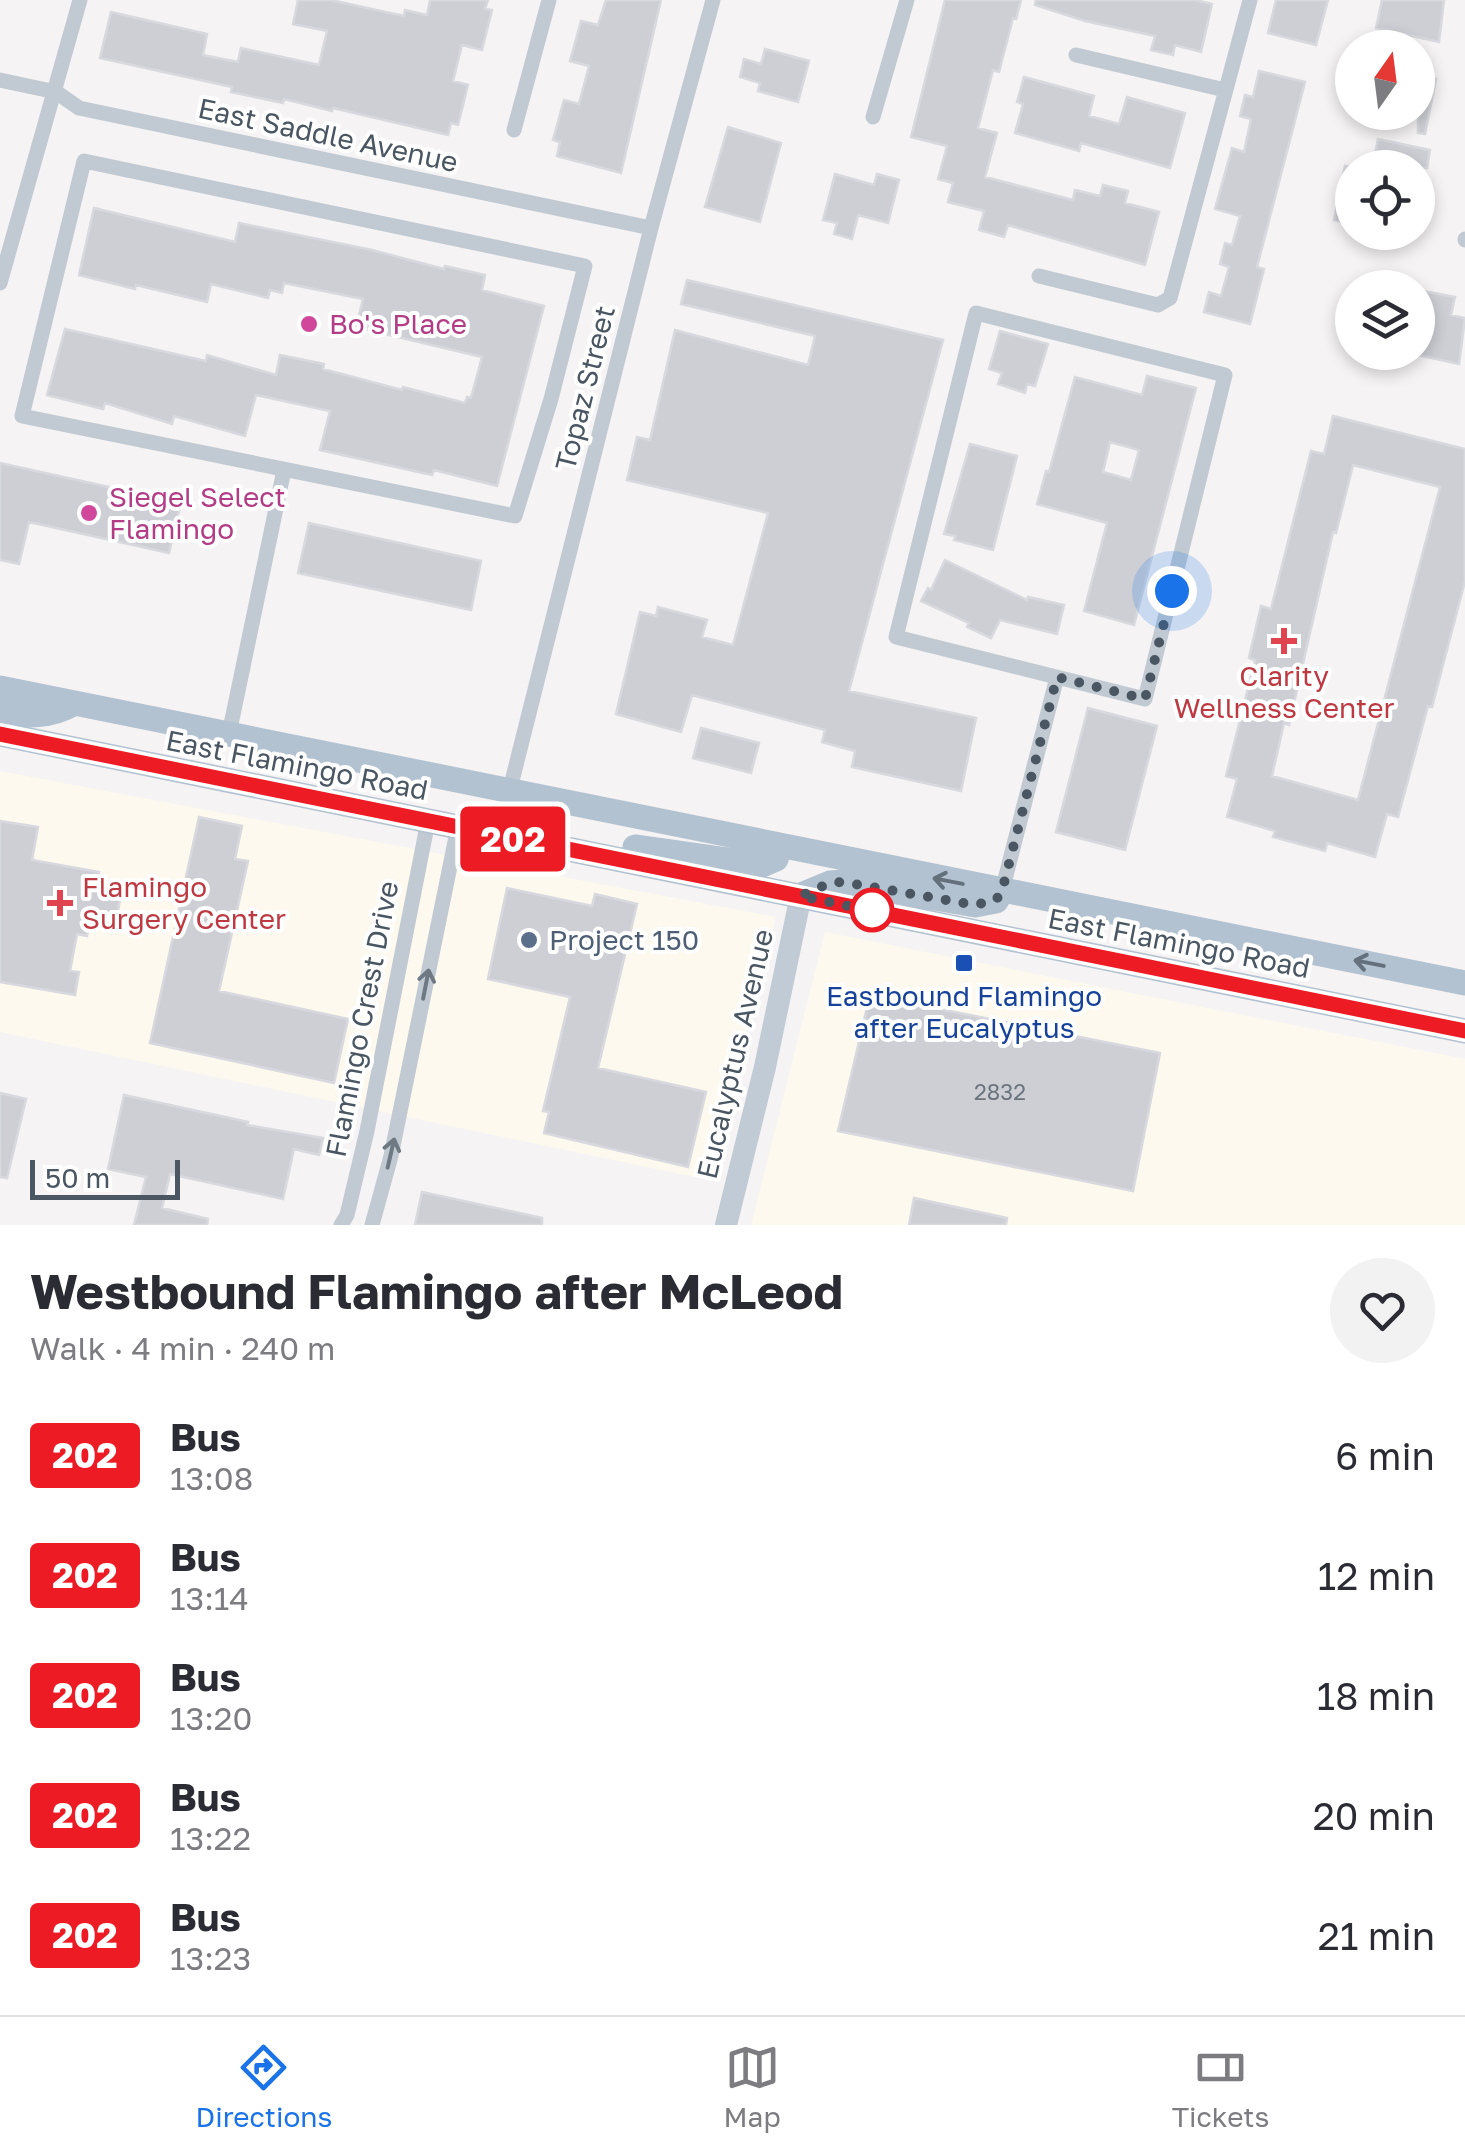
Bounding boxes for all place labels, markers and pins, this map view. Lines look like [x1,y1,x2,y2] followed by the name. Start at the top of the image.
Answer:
[329,307,467,340] place label: Bo's Place
[298,313,320,335] marker: Bo's Place
[109,480,286,545] place label: Siegel Select Flamingo
[78,502,100,524] marker: Siegel Select Flamingo
[1271,628,1297,654] marker: Clarity Wellness Center
[1174,659,1394,724] place label: Clarity Wellness Center
[82,870,286,935] place label: Flamingo Surgery Center
[851,889,893,931] unlabelled marker
[47,890,73,916] marker: Flamingo Surgery Center
[549,923,699,956] place label: Project 150
[518,929,540,951] marker: Project 150
[953,952,975,974] marker: Eastbound Flamingo after Eucalyptus
[826,979,1102,1044] place label: Eastbound Flamingo after Eucalyptus

